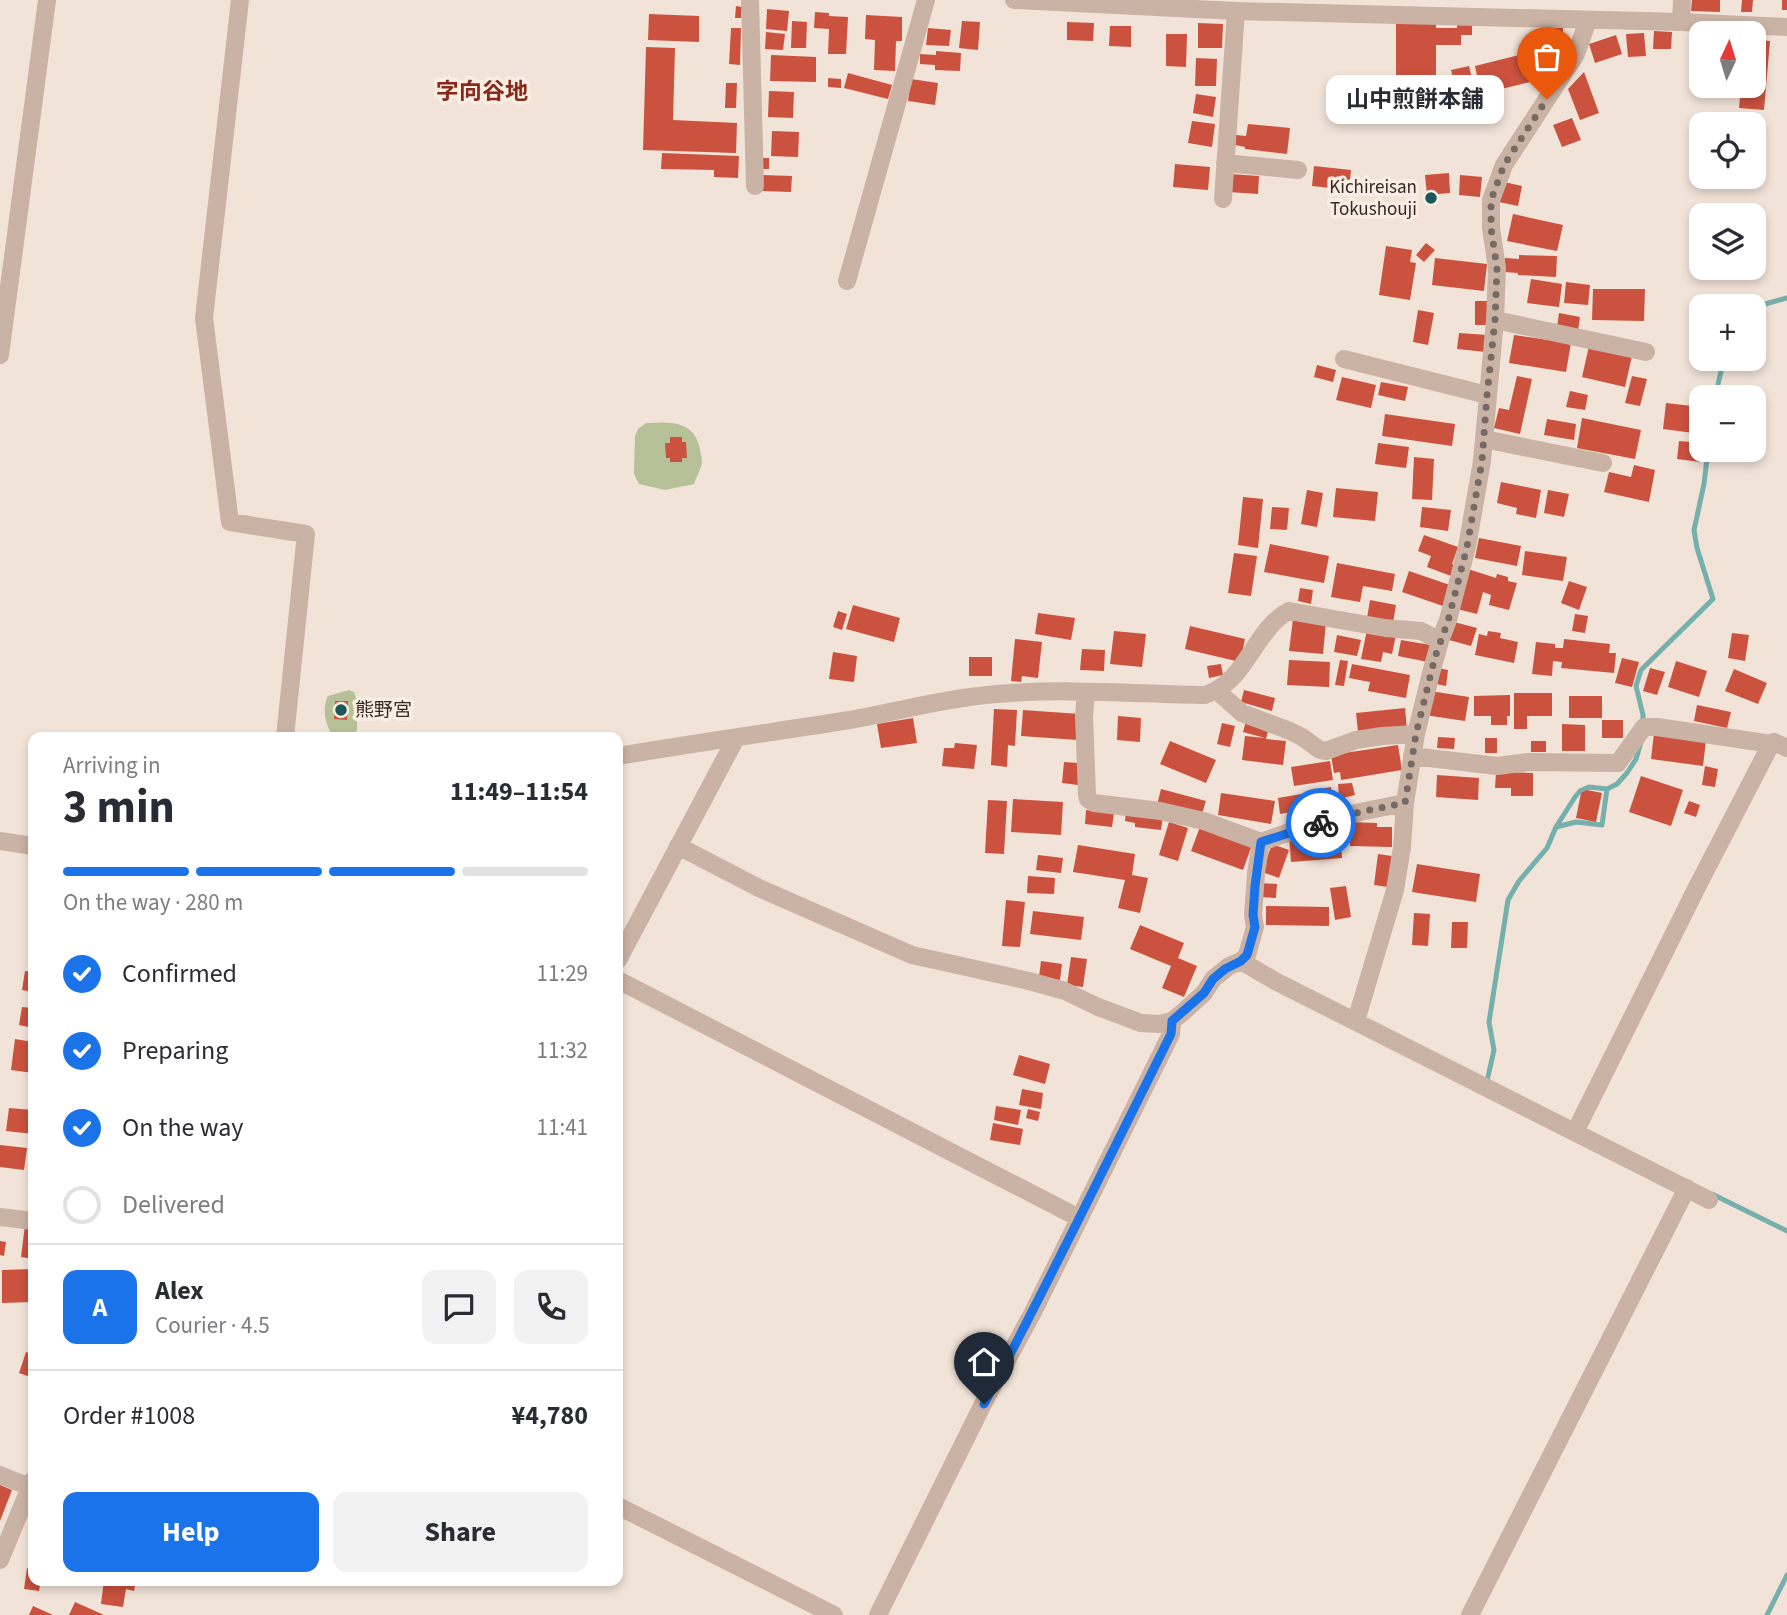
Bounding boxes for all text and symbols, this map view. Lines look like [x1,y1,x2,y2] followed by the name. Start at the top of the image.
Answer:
[1689,21,1766,98] north arrow
[1689,21,1766,462] map controls
[1517,27,1577,99] pin
[1528,38,1566,76] icon: bag
[1326,74,1505,124] callout: 山中煎餅本舗
[436,75,528,108] district label: 字向谷地
[1346,83,1484,116] text: 山中煎餅本舗
[1689,112,1766,189] button: locate
[1329,174,1417,223] place label: Kichireisan Tokushouji
[1423,190,1439,206] marker: Kichireisan Tokushouji
[1689,203,1766,280] button: layers
[1689,294,1766,371] button: +
[1689,385,1766,462] button: −
[355,697,412,724] place label: 熊野宮
[333,702,349,718] marker: 熊野宮
[63,749,161,782] text: Arriving in
[450,773,588,810] text: 11:49–11:54
[63,775,175,840] text: 3 min
[1286,788,1356,858] courier
[1302,804,1340,842] icon: bike
[63,886,243,919] text: On the way · 280 m
[63,955,101,993] icon: check
[122,955,237,992] text: Confirmed
[537,957,588,990] text: 11:29
[63,1032,101,1070] icon: check
[122,1032,228,1069] text: Preparing
[537,1034,588,1067] text: 11:32
[63,1109,101,1147] icon: check
[122,1109,243,1146] text: On the way
[537,1111,588,1144] text: 11:41
[122,1186,225,1223] text: Delivered
[422,1270,496,1344] button: chat
[514,1270,588,1344] button: phone
[155,1272,204,1309] text: Alex
[93,1289,107,1326] text: A
[155,1309,270,1342] text: Courier · 4.5
[954,1332,1014,1404] pin
[965,1343,1003,1381] icon: home
[63,1397,195,1434] text: Order #1008
[512,1397,588,1434] text: ¥4,780
[63,1492,319,1572] button: Help
[333,1492,588,1572] button: Share

